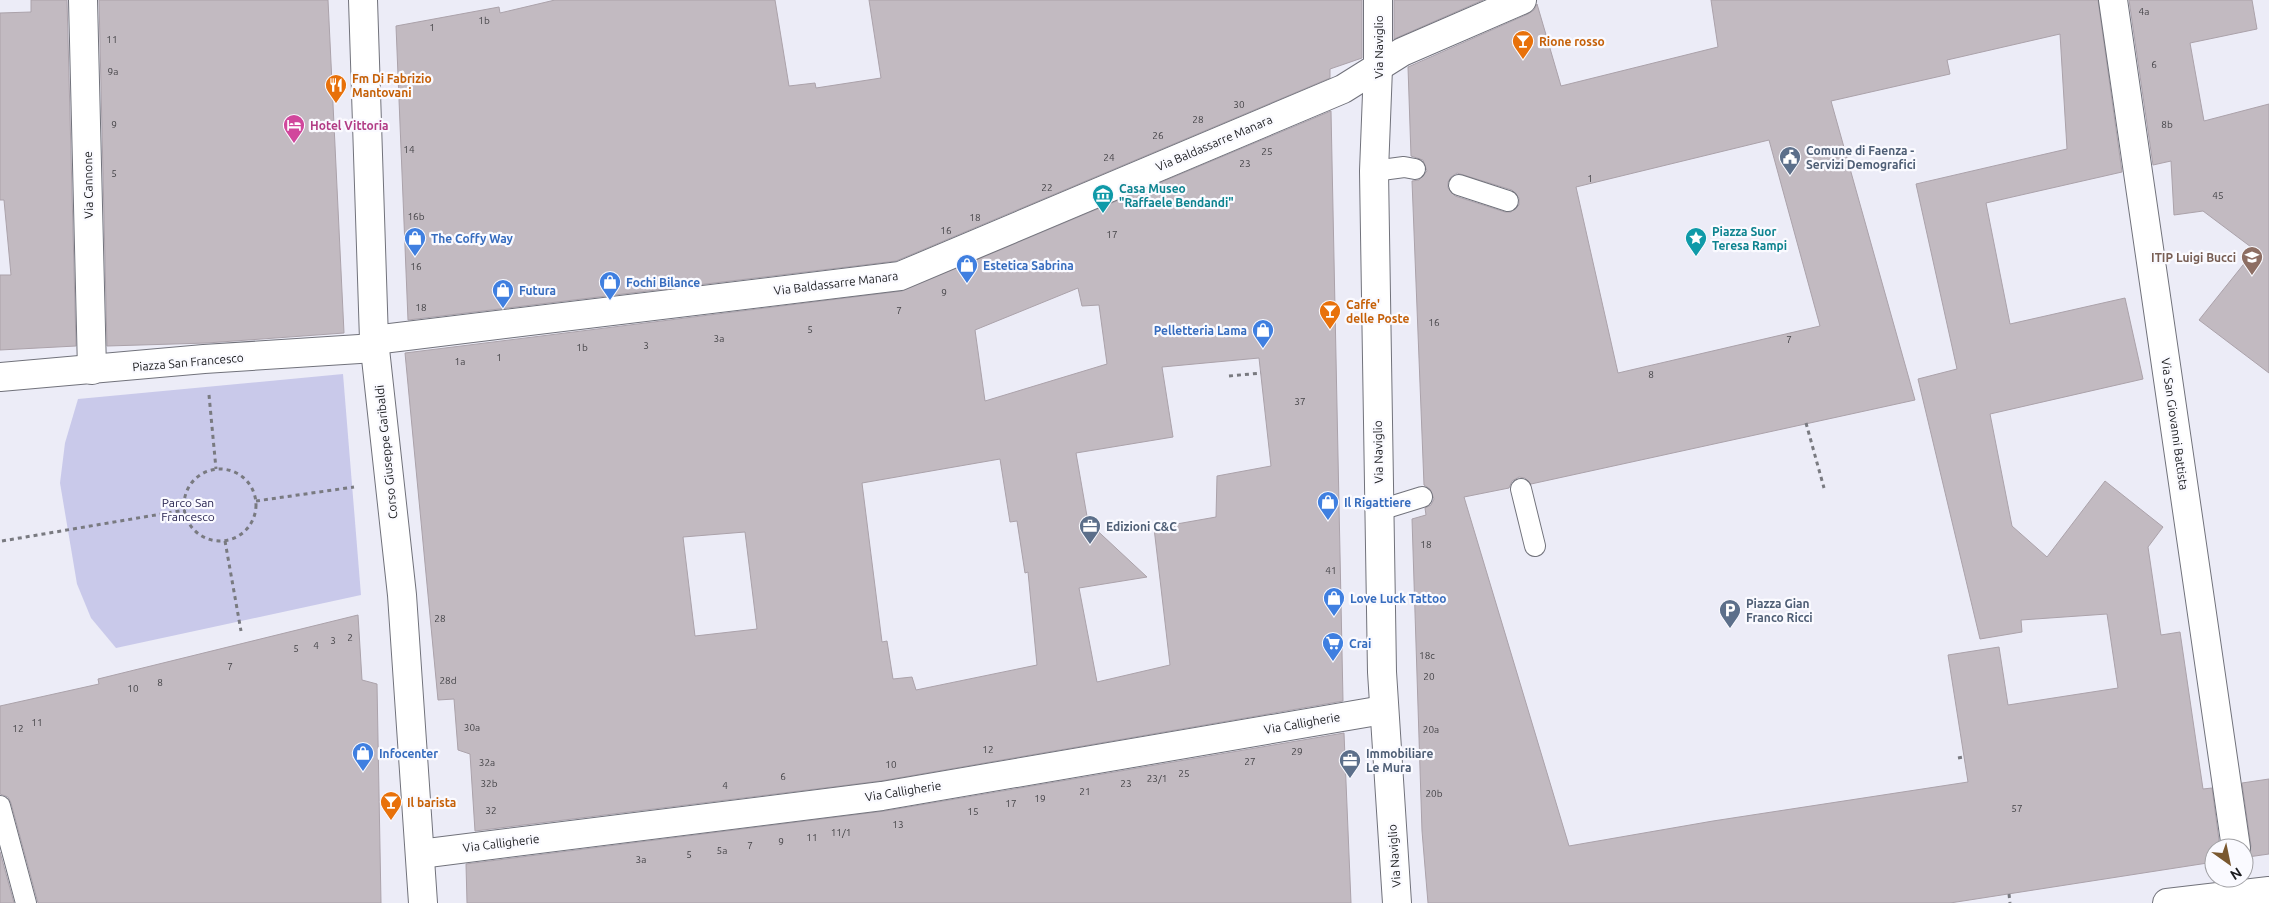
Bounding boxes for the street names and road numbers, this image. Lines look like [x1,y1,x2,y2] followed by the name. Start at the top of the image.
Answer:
[1372,15,1385,79] street label: Via Naviglio
[1154,113,1274,173] street label: Via Baldassarre Manara
[81,151,95,219] street label: Via Cannone
[773,269,899,297] street label: Via Baldassarre Manara
[132,351,244,373] street label: Piazza San Francesco
[2159,357,2191,491] street label: Via San Giovanni Battista
[372,384,400,520] street label: Corso Giuseppe Garibaldi
[1371,420,1385,484] street label: Via Naviglio
[1263,710,1341,736] street label: Via Calligherie
[864,779,942,803] street label: Via Calligherie
[1385,824,1403,888] street label: Via Naviglio
[462,832,540,854] street label: Via Calligherie

